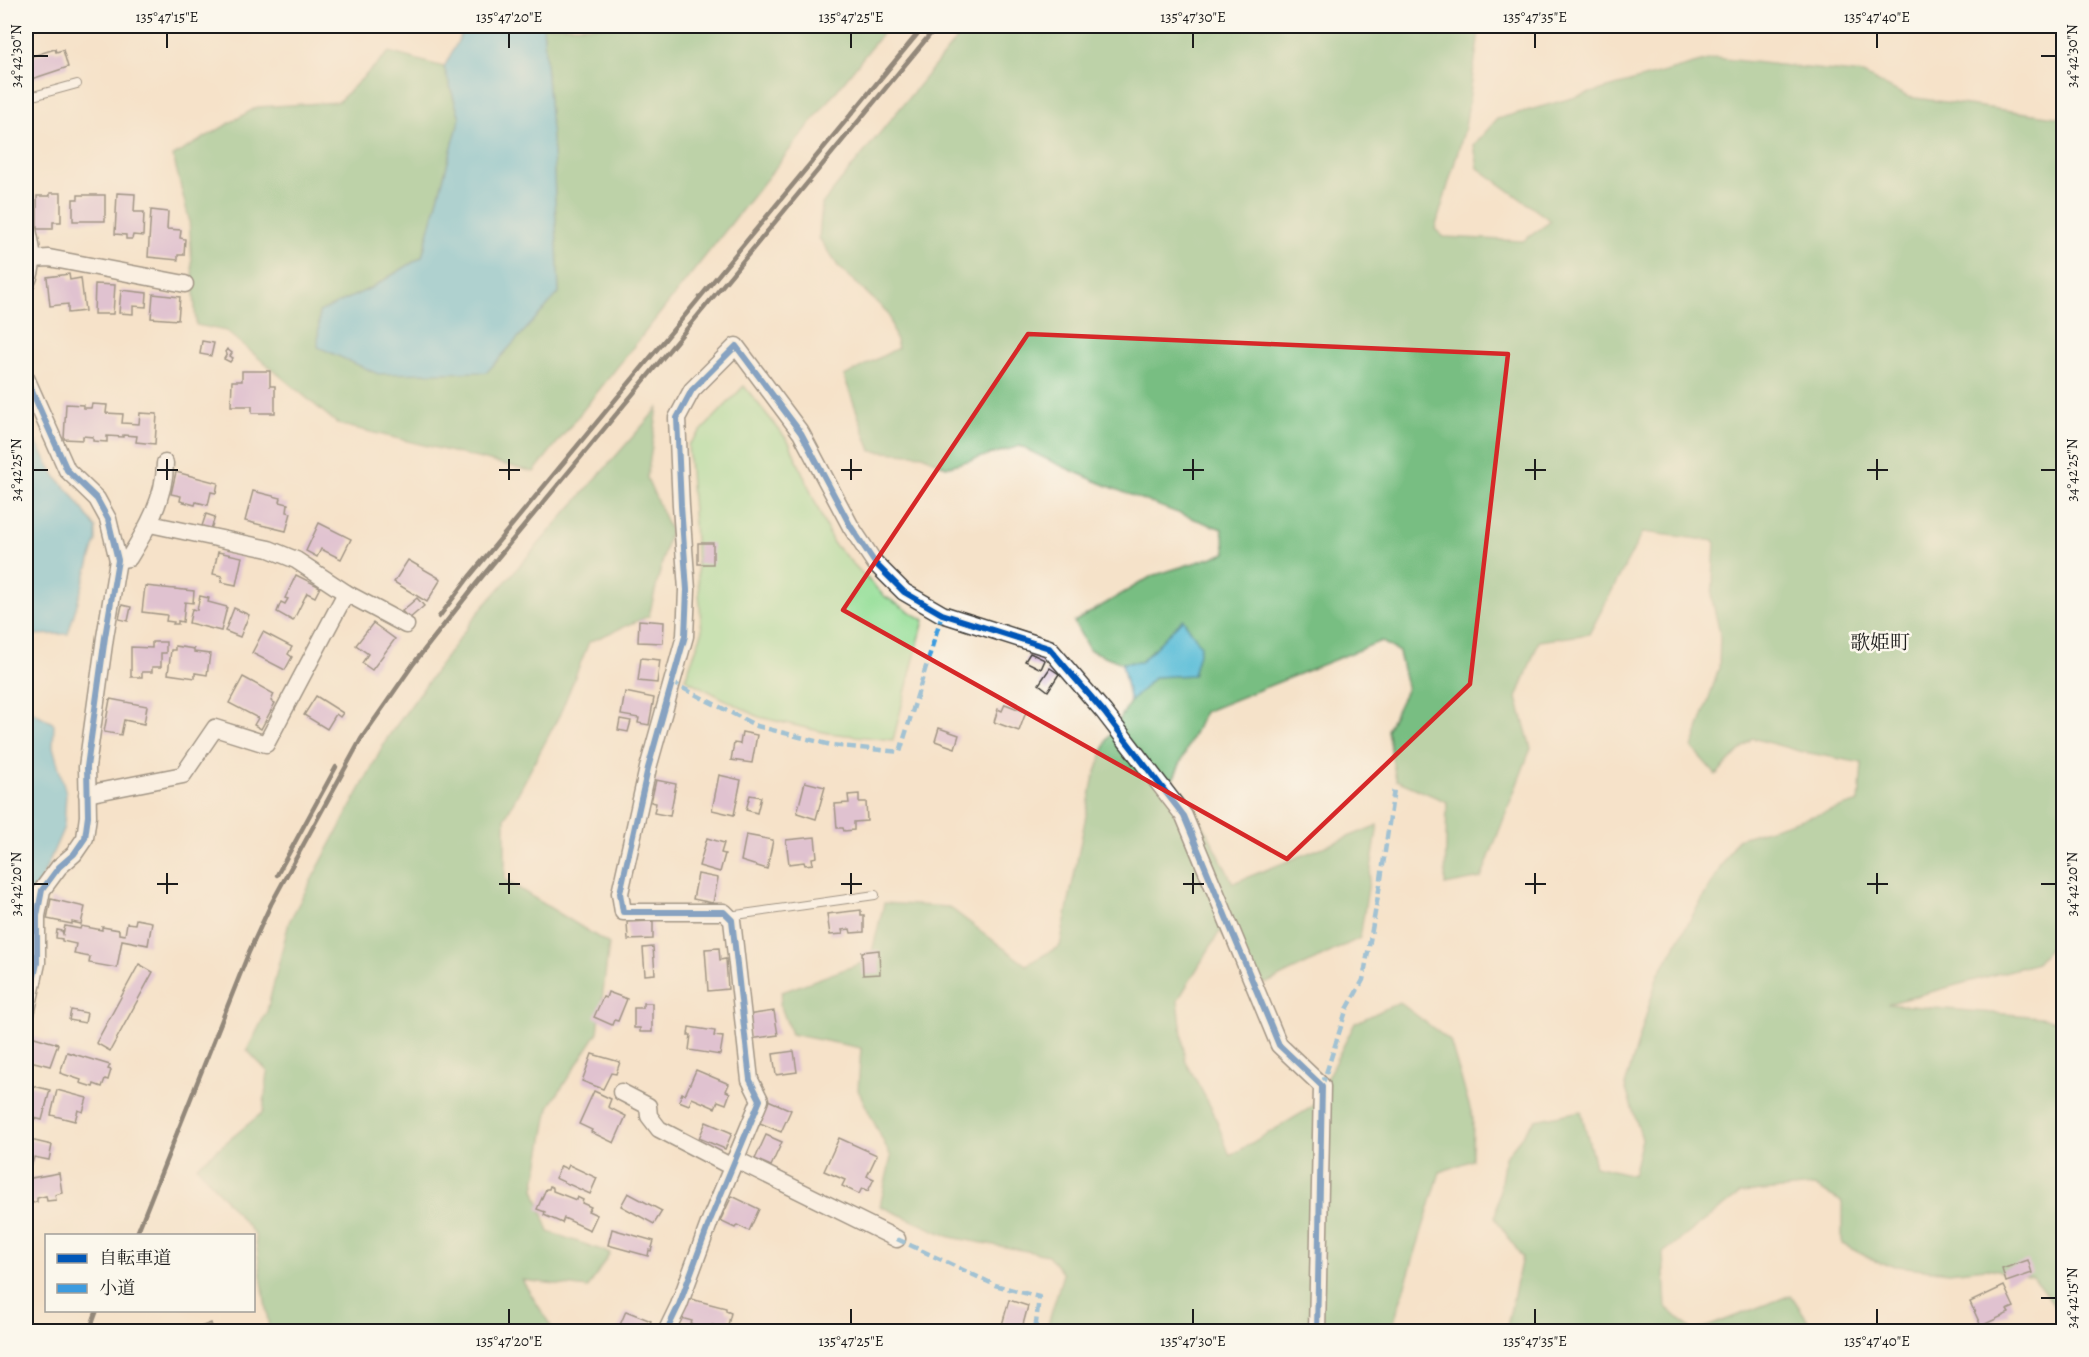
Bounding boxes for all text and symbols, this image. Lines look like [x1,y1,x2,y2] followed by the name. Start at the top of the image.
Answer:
[135,7,199,27] text: 135°47'15"E
[476,7,542,27] text: 135°47'20"E
[819,7,884,27] text: 135°47'25"E
[1160,7,1226,27] text: 135°47'30"E
[1503,7,1567,27] text: 135°47'35"E
[1844,7,1910,27] text: 135°47'40"E
[6,24,26,88] text: 34°42'30"N
[2062,24,2082,88] text: 34°42'30"N
[6,438,26,501] text: 34°42'25"N
[2062,438,2082,501] text: 34°42'25"N
[1850,629,1910,656] district label: 歌姫町
[6,852,26,916] text: 34°42'20"N
[2062,852,2082,916] text: 34°42'20"N
[45,1234,255,1312] legend
[99,1246,171,1270] text: 自転車道
[2062,1267,2082,1328] text: 34°42'15"N
[99,1276,135,1300] text: 小道
[476,1331,542,1351] text: 135°47'20"E
[819,1331,884,1351] text: 135°47'25"E
[1160,1331,1226,1351] text: 135°47'30"E
[1503,1331,1567,1351] text: 135°47'35"E
[1844,1331,1910,1351] text: 135°47'40"E

